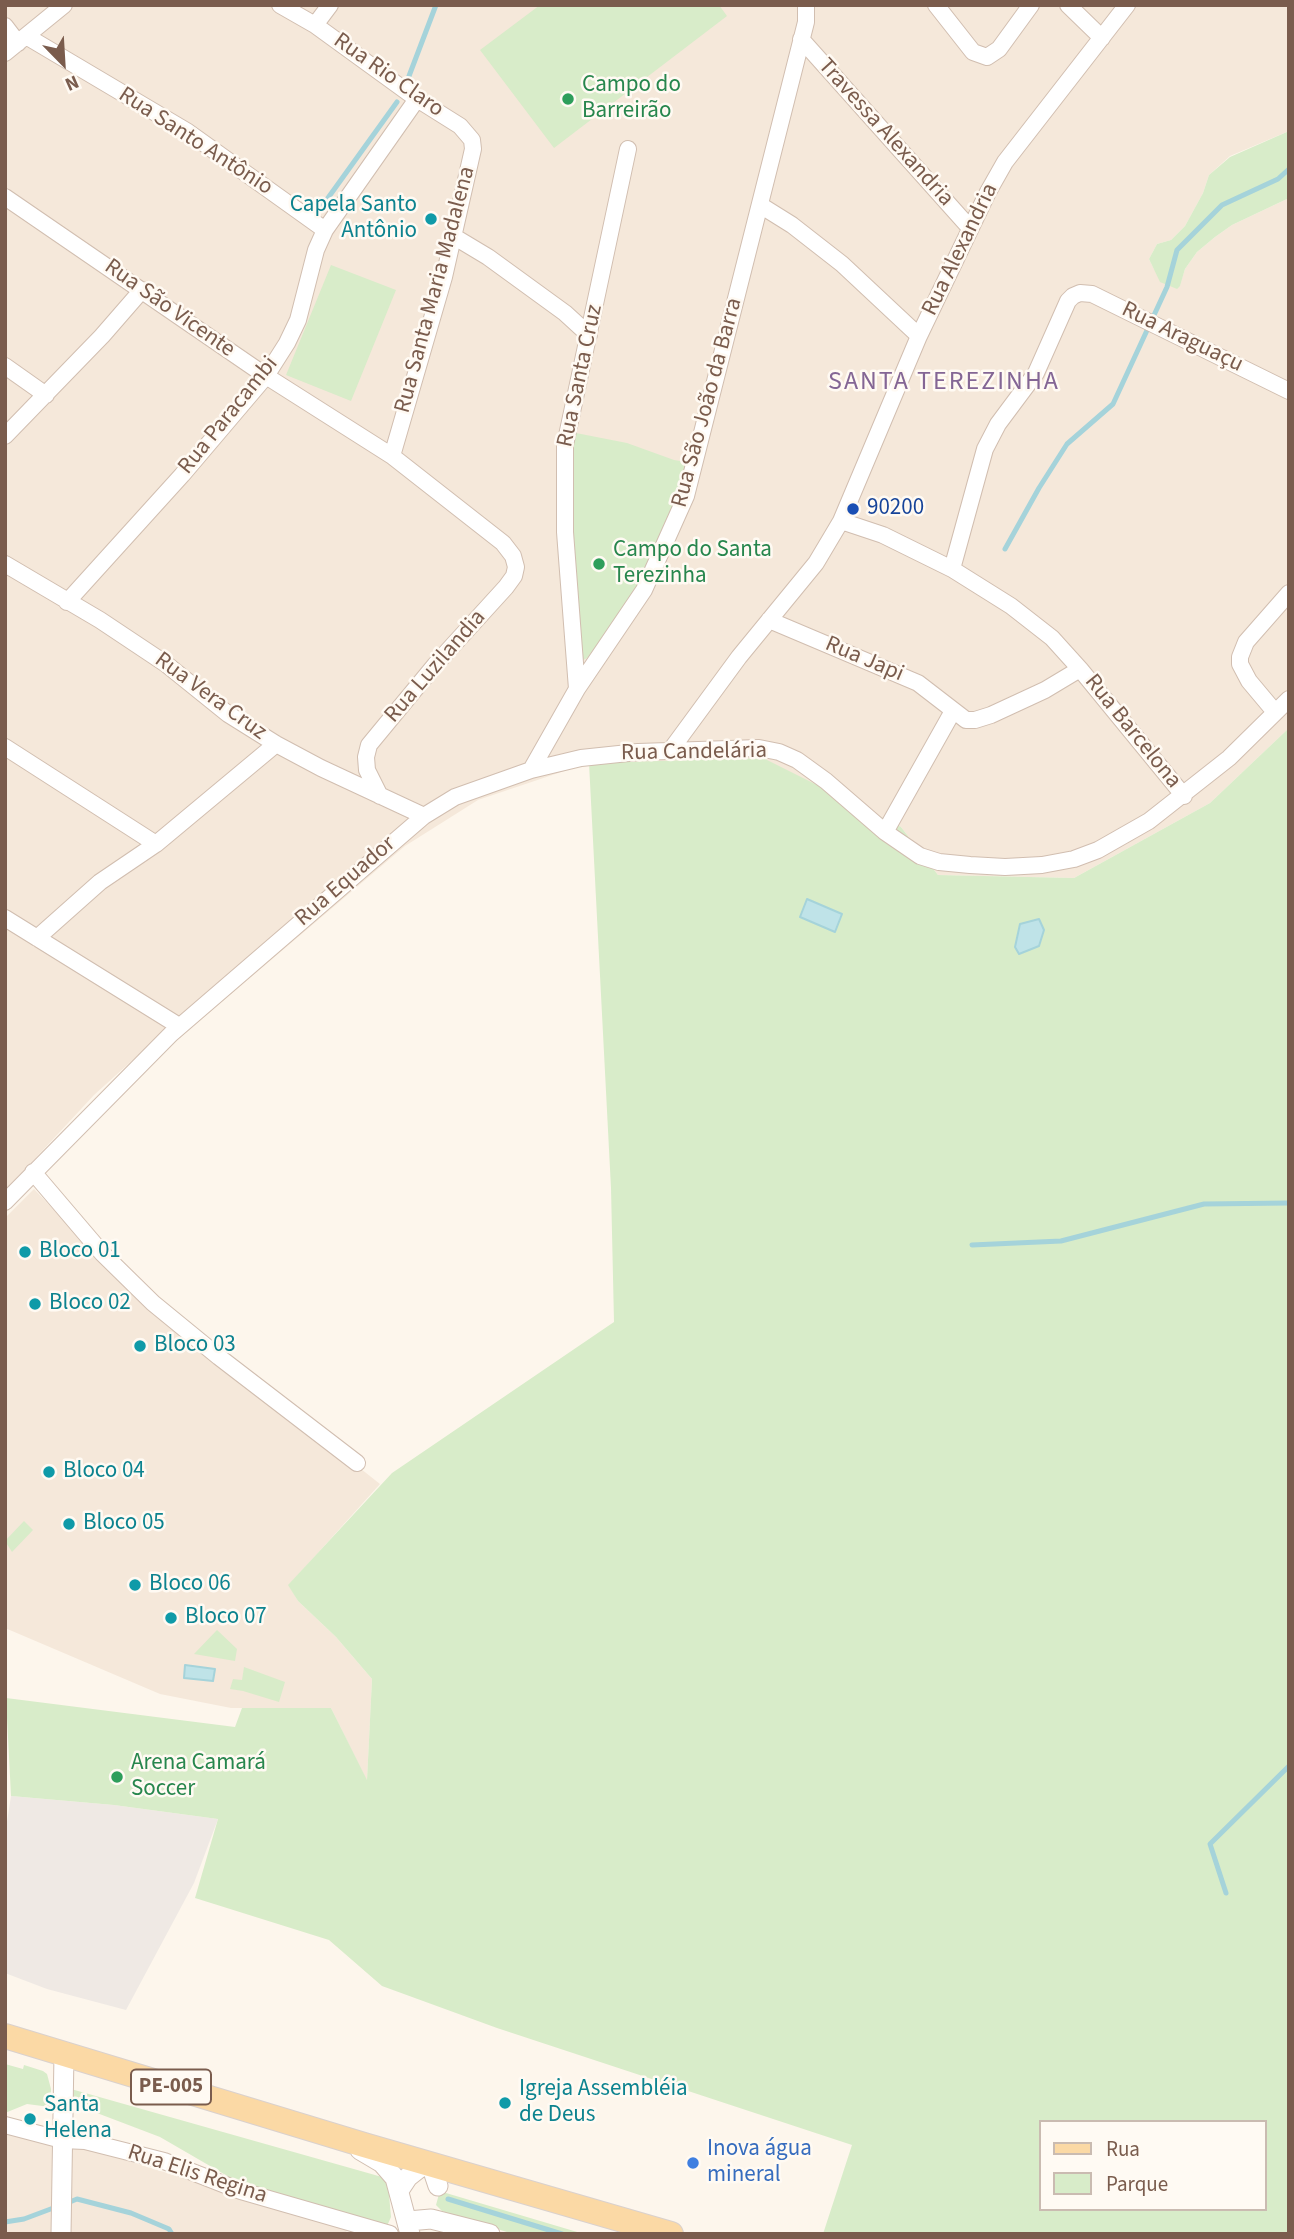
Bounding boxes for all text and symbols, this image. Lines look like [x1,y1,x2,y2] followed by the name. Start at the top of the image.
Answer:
[28,28,98,98] north arrow
[327,28,449,124] street label: Rua Rio Claro
[811,53,959,213] street label: Travessa Alexandria
[60,68,83,98] text: N
[582,72,681,126] place label: Campo do Barreirão
[113,82,277,202] street label: Rua Santo Antônio
[560,91,576,107] marker: Campo do Barreirão
[390,164,482,416] street label: Rua Santa Maria Madalena
[917,179,1005,321] street label: Rua Alexandria
[290,192,417,246] place label: Capela Santo Antônio
[423,211,439,227] marker: Capela Santo Antônio
[98,254,240,364] street label: Rua São Vicente
[667,295,749,511] street label: Rua São João da Barra
[1117,297,1247,379] street label: Rua Araguaçu
[552,302,610,450] street label: Rua Santa Cruz
[173,351,285,481] street label: Rua Paracambi
[830,367,1058,399] district label: SANTA TEREZINHA
[867,495,924,523] place label: 90200
[845,501,861,517] marker: 90200
[613,537,772,591] place label: Campo do Santa Terezinha
[591,556,607,572] marker: Campo do Santa Terezinha
[379,605,493,729] street label: Rua Luzilandia
[820,631,908,689] street label: Rua Japi
[149,647,271,747] street label: Rua Vera Cruz
[1078,669,1186,795] street label: Rua Barcelona
[621,738,767,768] street label: Rua Candelária
[290,831,402,933] street label: Rua Equador
[39,1238,121,1266] place label: Bloco 01
[17,1244,33,1260] marker: Bloco 01
[49,1290,131,1318] place label: Bloco 02
[27,1296,43,1312] marker: Bloco 02
[154,1332,236,1360] place label: Bloco 03
[132,1338,148,1354] marker: Bloco 03
[63,1458,145,1486] place label: Bloco 04
[41,1464,57,1480] marker: Bloco 04
[83,1510,165,1538] place label: Bloco 05
[61,1516,77,1532] marker: Bloco 05
[149,1571,231,1599] place label: Bloco 06
[127,1577,143,1593] marker: Bloco 06
[185,1604,267,1632] place label: Bloco 07
[163,1610,179,1626] marker: Bloco 07
[131,1750,266,1804] place label: Arena Camará Soccer
[109,1769,125,1785] marker: Arena Camará Soccer
[131,2070,211,2104] road number: PE-005
[519,2076,688,2130] place label: Igreja Assembléia de Deus
[44,2092,112,2146] place label: Santa Helena
[497,2095,513,2111] marker: Igreja Assembléia de Deus
[22,2111,38,2127] marker: Santa Helena
[1038,2120,1266,2211] legend
[1106,2134,1140,2164] text: Rua
[707,2136,812,2190] place label: Inova água mineral
[124,2139,270,2211] street label: Rua Elis Regina
[685,2155,701,2171] marker: Inova água mineral
[1106,2169,1168,2199] text: Parque

